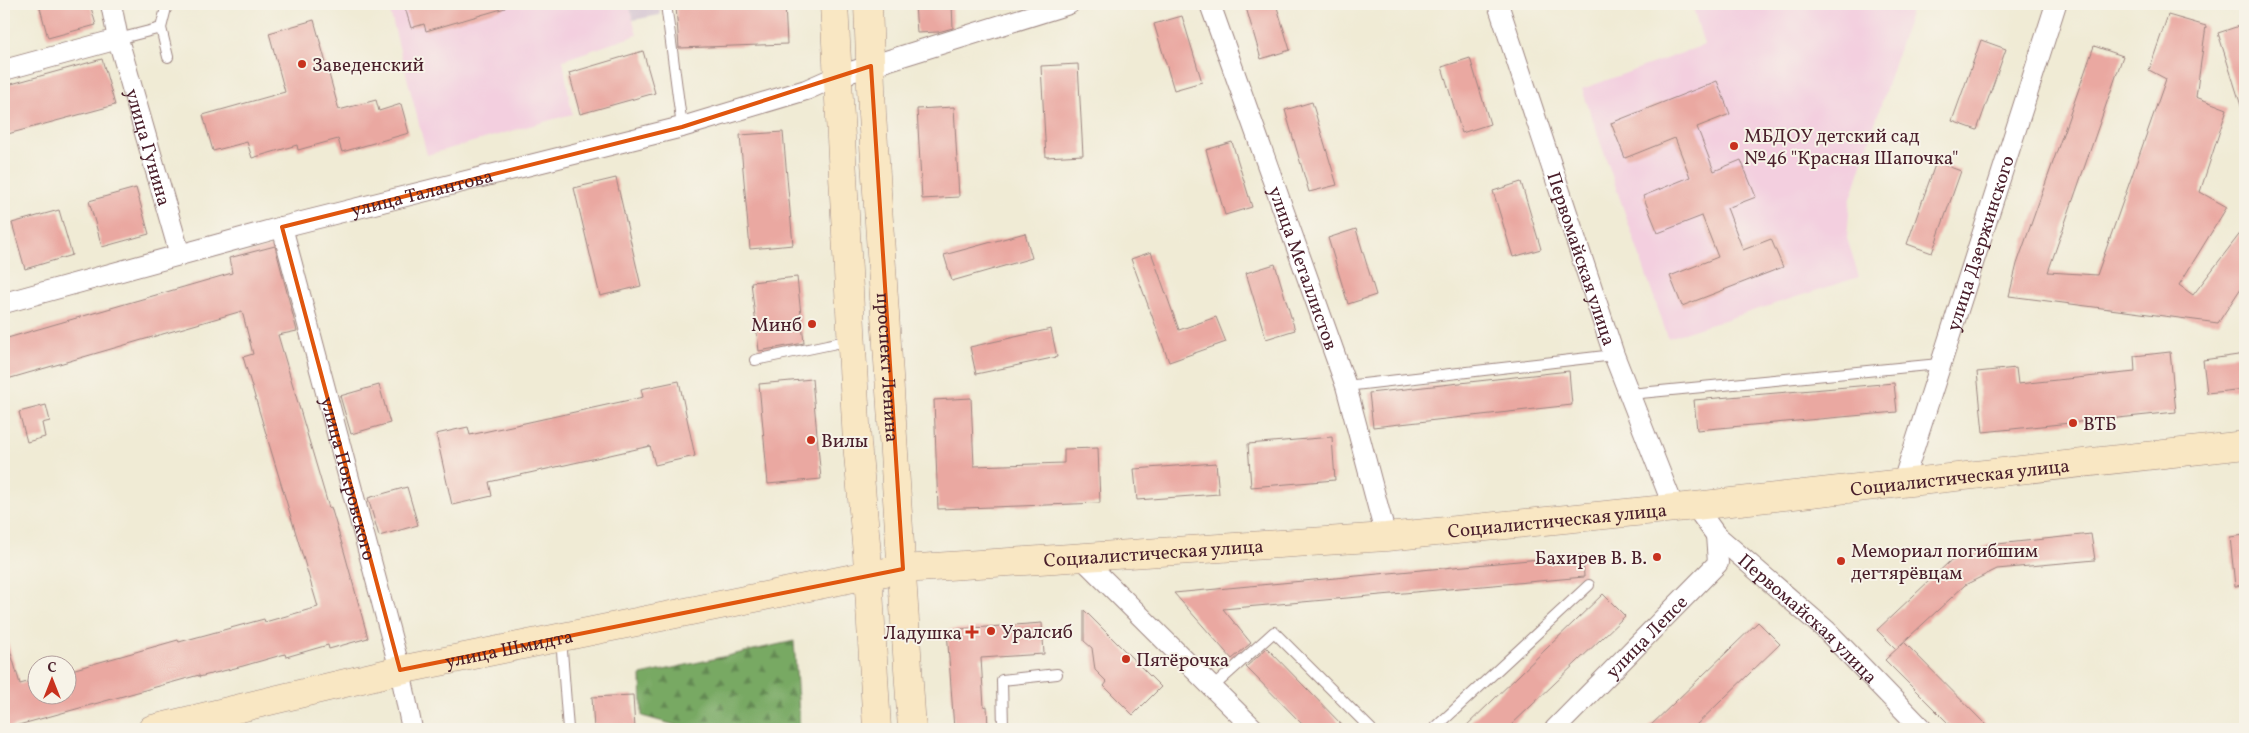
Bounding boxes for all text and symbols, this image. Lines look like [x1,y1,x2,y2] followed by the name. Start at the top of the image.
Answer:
[312,53,424,79] place label: Заведенский
[296,58,308,70] marker: Заведенский
[118,86,176,209] street label: улица Гунина
[1744,124,1959,172] place label: МБДОУ детский сад №46 "Красная Шапочка"
[1728,140,1740,152] marker: МБДОУ детский сад №46 "Красная Шапочка"
[1941,152,2022,335] street label: улица Дзержинского
[348,164,496,224] street label: улица Талантова
[1539,169,1621,349] street label: Первомайская улица
[1261,183,1343,354] street label: улица Металлистов
[869,292,904,443] street label: проспект Ленина
[751,313,802,339] place label: Минб
[806,318,818,330] marker: Минб
[313,394,381,563] street label: улица Покровского
[2083,412,2117,438] place label: ВТБ
[2067,417,2079,429] marker: ВТБ
[821,429,868,455] place label: Вилы
[805,434,817,446] marker: Вилы
[1849,454,2071,504] street label: Социалистическая улица
[1446,498,1668,546] street label: Социалистическая улица
[1043,534,1264,575] street label: Социалистическая улица
[1851,539,2038,587] place label: Мемориал погибшим дегтярёвцам
[1535,546,1647,572] place label: Бахирев В. В.
[1731,548,1882,690] street label: Первомайская улица
[1651,551,1663,563] marker: Бахирев В. В.
[1835,555,1847,567] marker: Мемориал погибшим дегтярёвцам
[1601,590,1694,685] street label: улица Лепсе
[1001,620,1073,646] place label: Уралсиб
[883,621,962,647] place label: Ладушка
[443,624,576,676] street label: улица Шмидта
[985,625,997,637] marker: Уралсиб
[966,626,978,638] marker: Ладушка
[1136,648,1229,674] place label: Пятёрочка
[1120,653,1132,665] marker: Пятёрочка
[28,656,78,706] north arrow
[47,659,57,678] text: С

